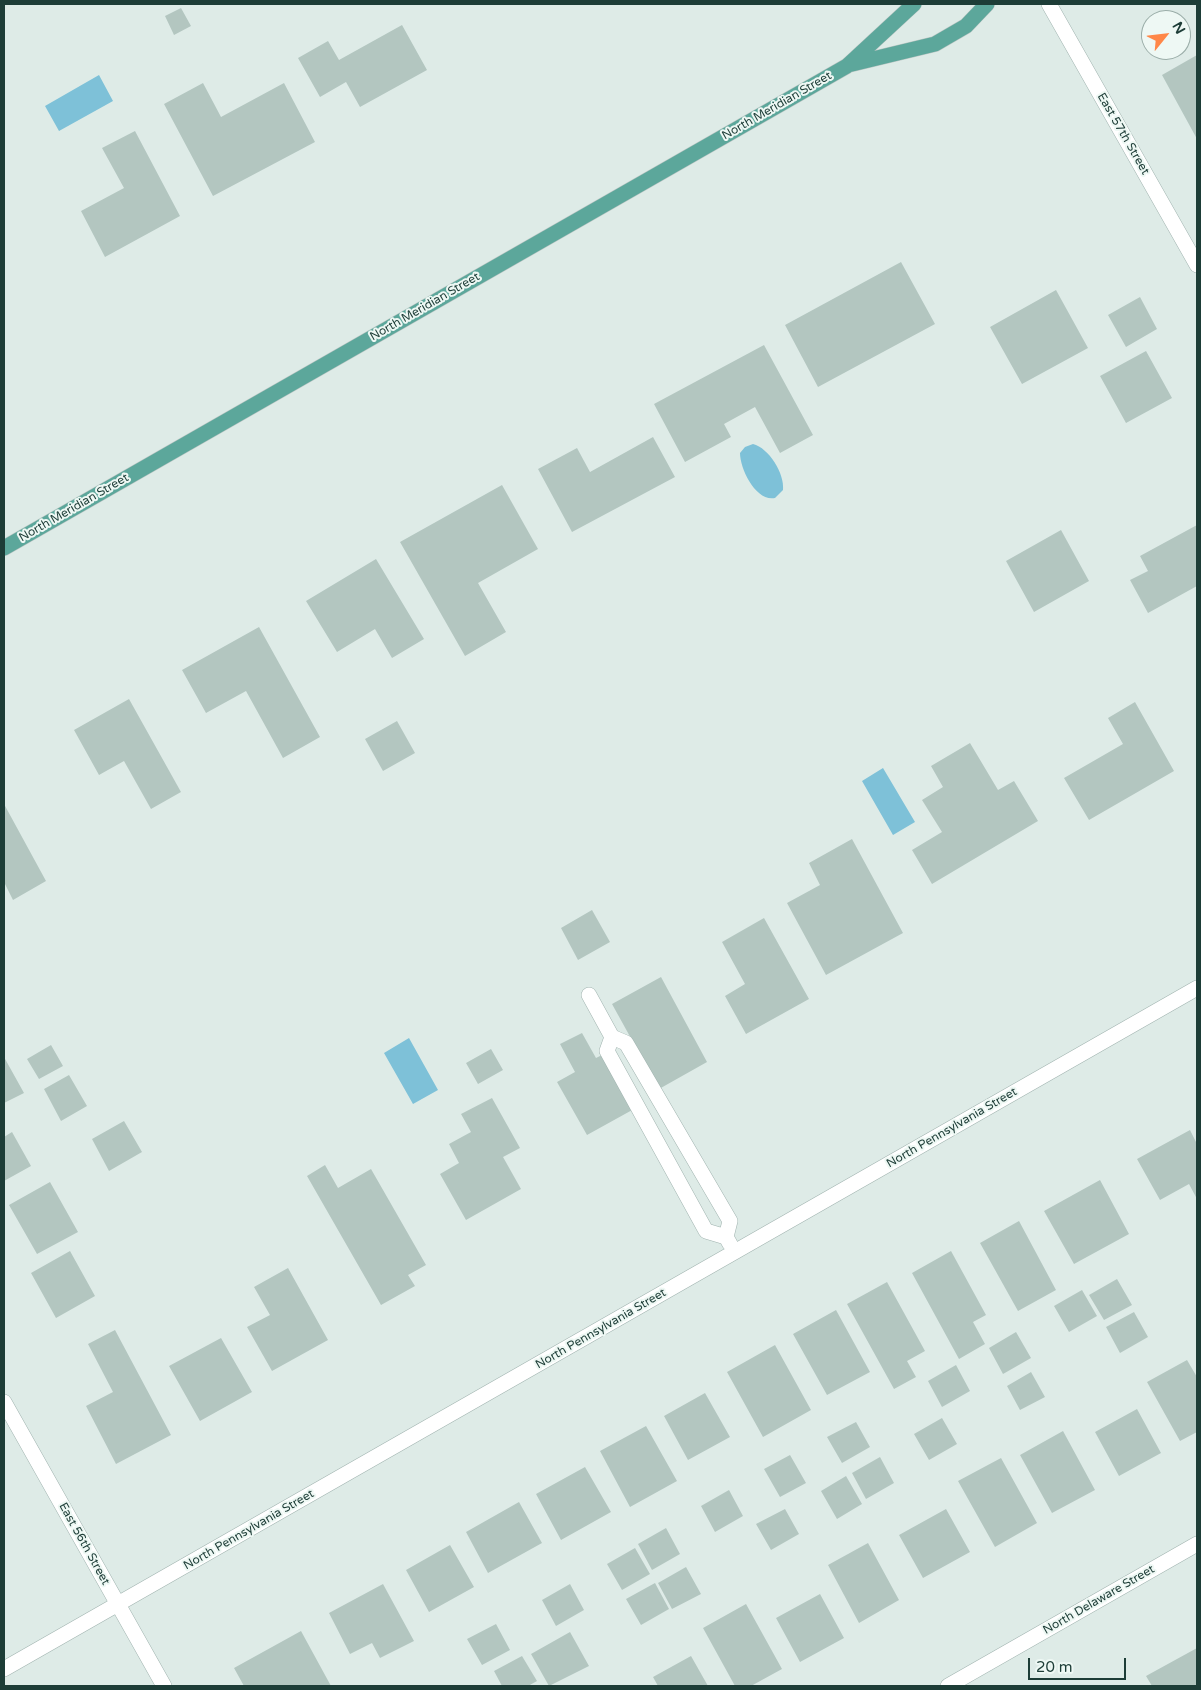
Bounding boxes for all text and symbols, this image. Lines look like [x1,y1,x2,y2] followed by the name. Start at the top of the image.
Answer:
[1141,10,1191,60] north arrow
[1169,19,1189,37] text: N
[720,69,834,143] street label: North Meridian Street
[1094,91,1152,177] street label: East 57th Street
[368,270,482,344] street label: North Meridian Street
[17,471,131,545] street label: North Meridian Street
[884,1085,1020,1171] street label: North Pennsylvania Street
[533,1286,669,1372] street label: North Pennsylvania Street
[181,1487,317,1573] street label: North Pennsylvania Street
[55,1500,113,1588] street label: East 56th Street
[1041,1562,1157,1638] street label: North Delaware Street
[1031,1648,1128,1680] scale bar
[1036,1658,1073,1676] text: 20 m

